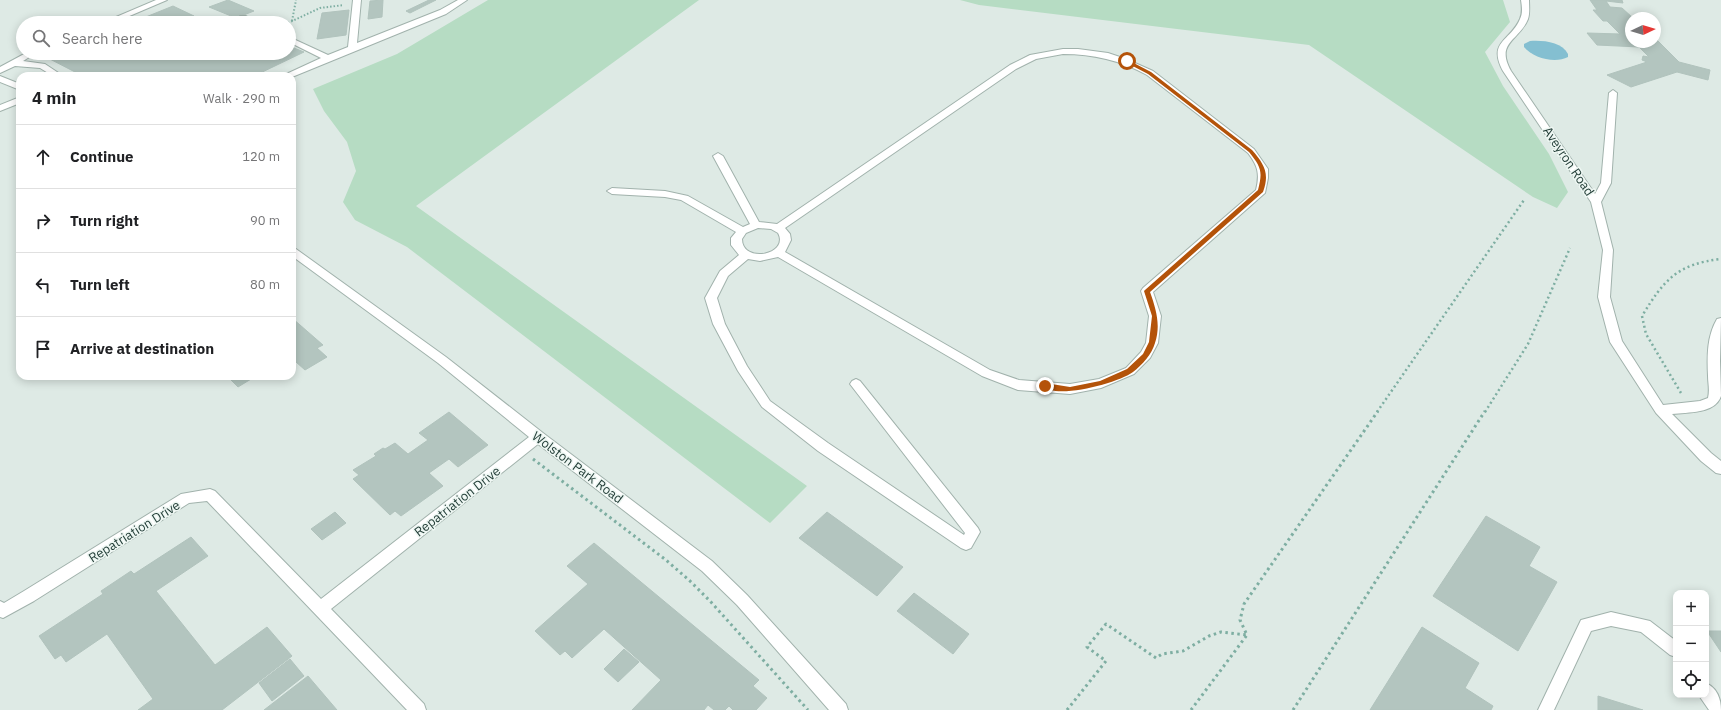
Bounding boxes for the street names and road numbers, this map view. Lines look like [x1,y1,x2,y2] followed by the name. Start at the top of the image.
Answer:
[1539,123,1598,199] street label: Aveyron Road
[529,428,627,507] street label: Wolston Park Road
[411,462,504,540] street label: Repatriation Drive
[85,496,183,566] street label: Repatriation Drive

